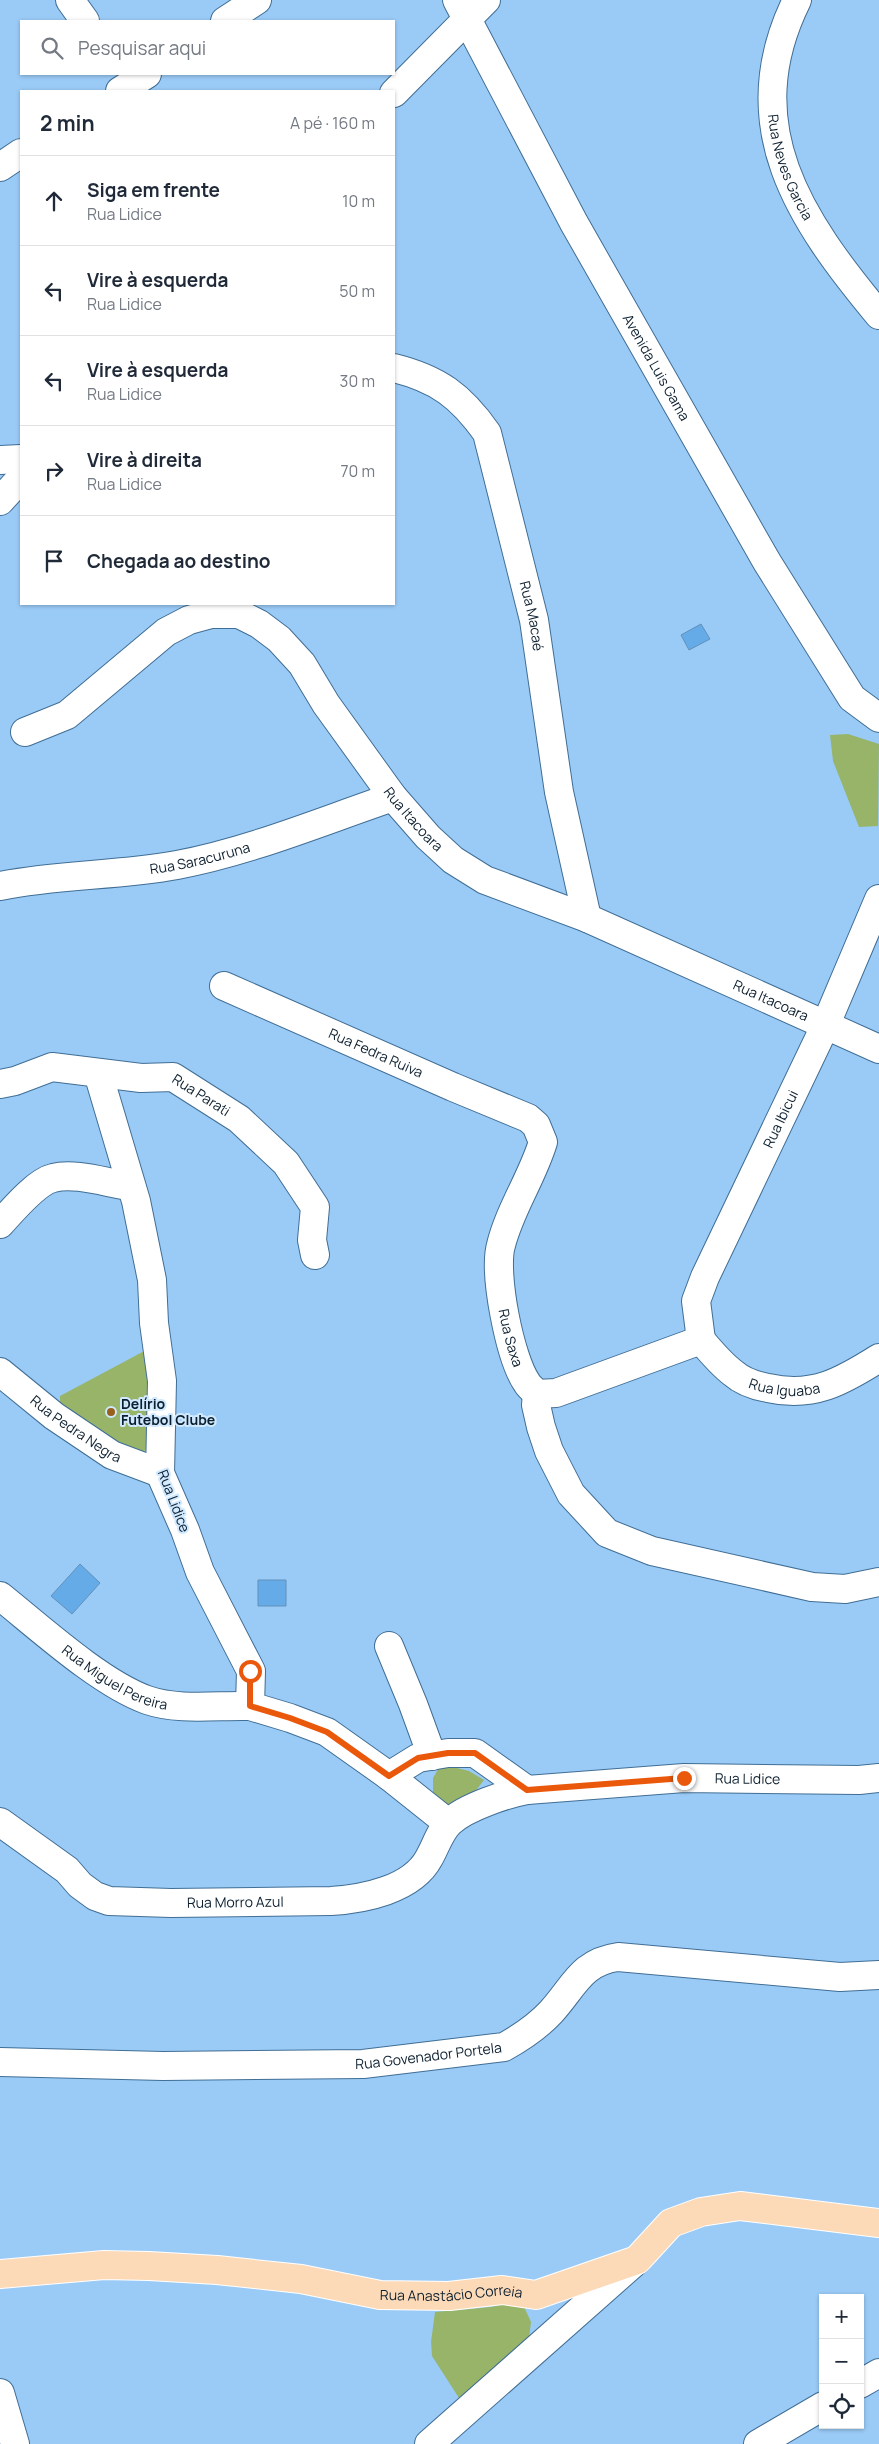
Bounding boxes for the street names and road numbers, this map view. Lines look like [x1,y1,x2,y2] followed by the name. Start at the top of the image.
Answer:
[764,113,818,223] street label: Rua Neves Garcia
[619,310,695,424] street label: Avenida Luis Gama
[516,579,548,652] street label: Rua Macaé
[380,783,448,855] street label: Rua Itacoara
[148,837,252,878] street label: Rua Saracuruna
[730,975,812,1025] street label: Rua Itacoara
[326,1023,426,1082] street label: Rua Fedra Ruiva
[169,1069,234,1120] street label: Rua Parati
[758,1087,802,1151] street label: Rua Ibicui
[495,1307,528,1369] street label: Rua Saxa
[747,1373,822,1400] street label: Rua Iguaba
[27,1391,124,1467] street label: Rua Pedra Negra
[154,1467,195,1535] street label: Rua Lidice
[58,1640,169,1714] street label: Rua Miguel Pereira
[715,1768,780,1788] street label: Rua Lidice
[187,1892,284,1912] street label: Rua Morro Azul
[355,2037,503,2073] street label: Rua Govenador Portela
[380,2280,524,2305] street label: Rua Anastácio Correia

